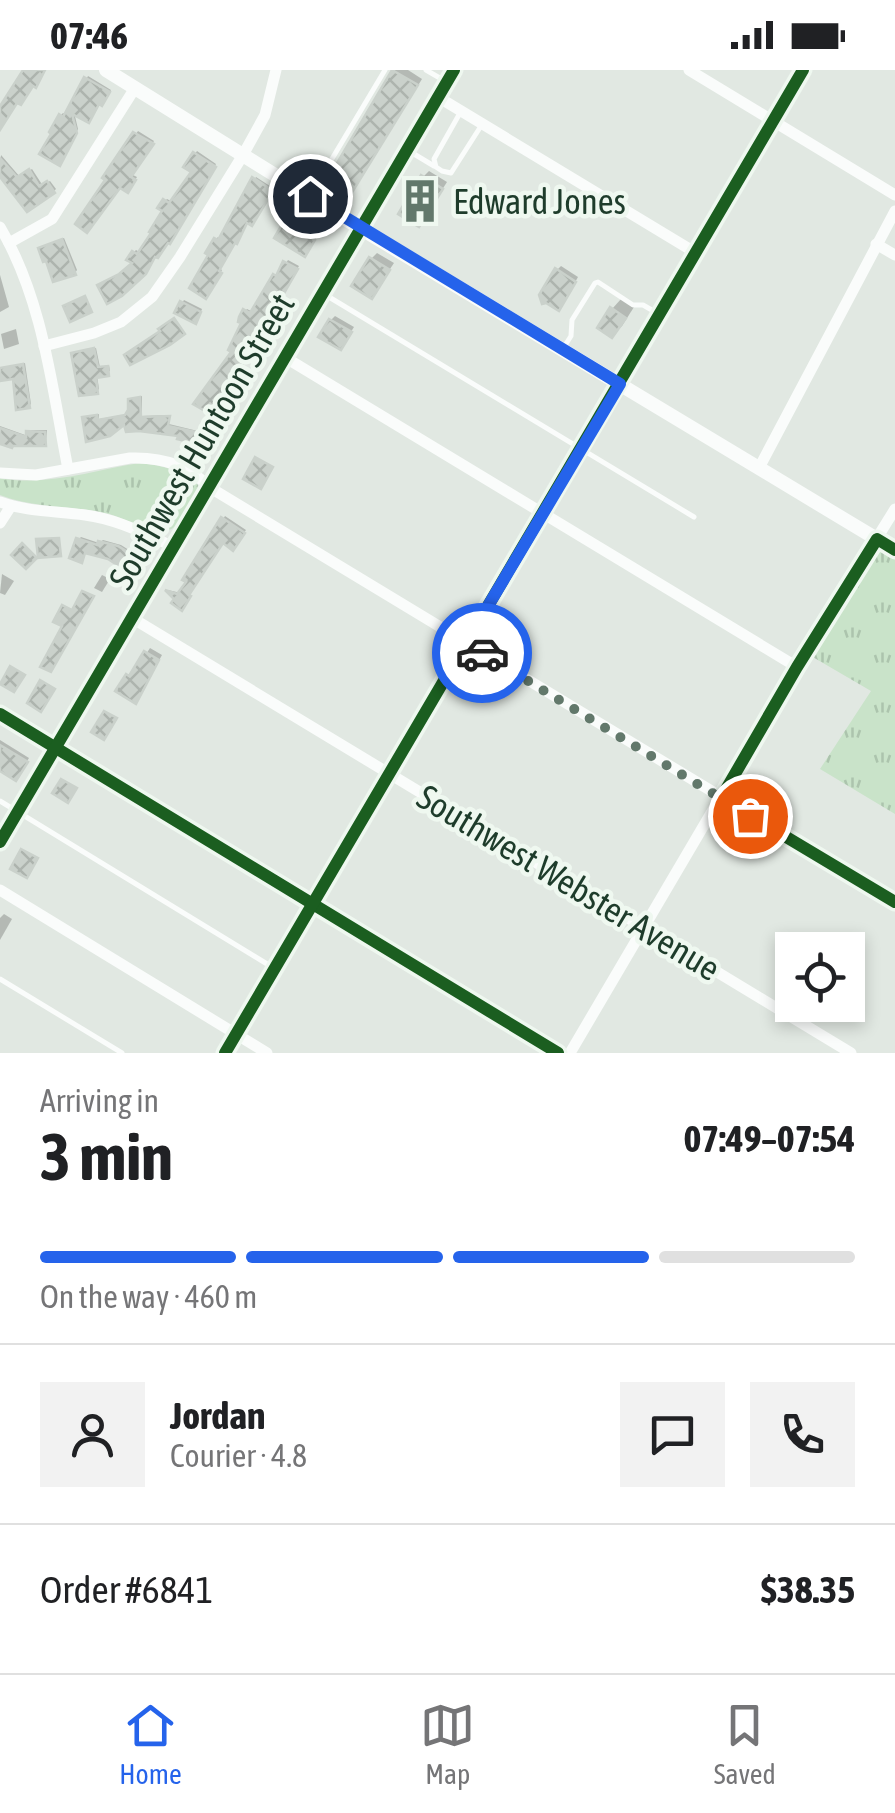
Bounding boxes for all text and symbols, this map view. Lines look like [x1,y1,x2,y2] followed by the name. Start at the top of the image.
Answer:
[50,14,128,57] text: 07:46
[268,154,353,239] pin
[283,169,338,224] icon: home
[396,177,444,225] building icon: Edward Jones
[453,181,626,221] place label: Edward Jones
[100,286,302,596] street label: Southwest Huntoon Street
[432,603,532,703] courier
[455,626,510,681] icon: car
[708,774,793,859] pin
[411,776,727,988] street label: Southwest Webster Avenue
[723,789,778,844] icon: bag
[775,932,865,1022] map controls
[775,932,865,1022] button: locate
[40,1082,159,1119] text: Arriving in
[683,1117,855,1160] text: 07:49–07:54
[40,1119,173,1194] text: 3 min
[40,1278,257,1315] text: On the way · 460 m
[40,1382,145,1487] button: person
[620,1382,725,1487] button: chat
[750,1382,855,1487] button: phone
[170,1394,265,1437] text: Jordan
[170,1437,307,1474] text: Courier · 4.8
[40,1568,213,1611] text: Order #6841
[761,1568,855,1611] text: $38.35
[119,1698,182,1790] tab: Home
[420,1698,475,1790] tab: Map
[714,1698,776,1790] tab: Saved

